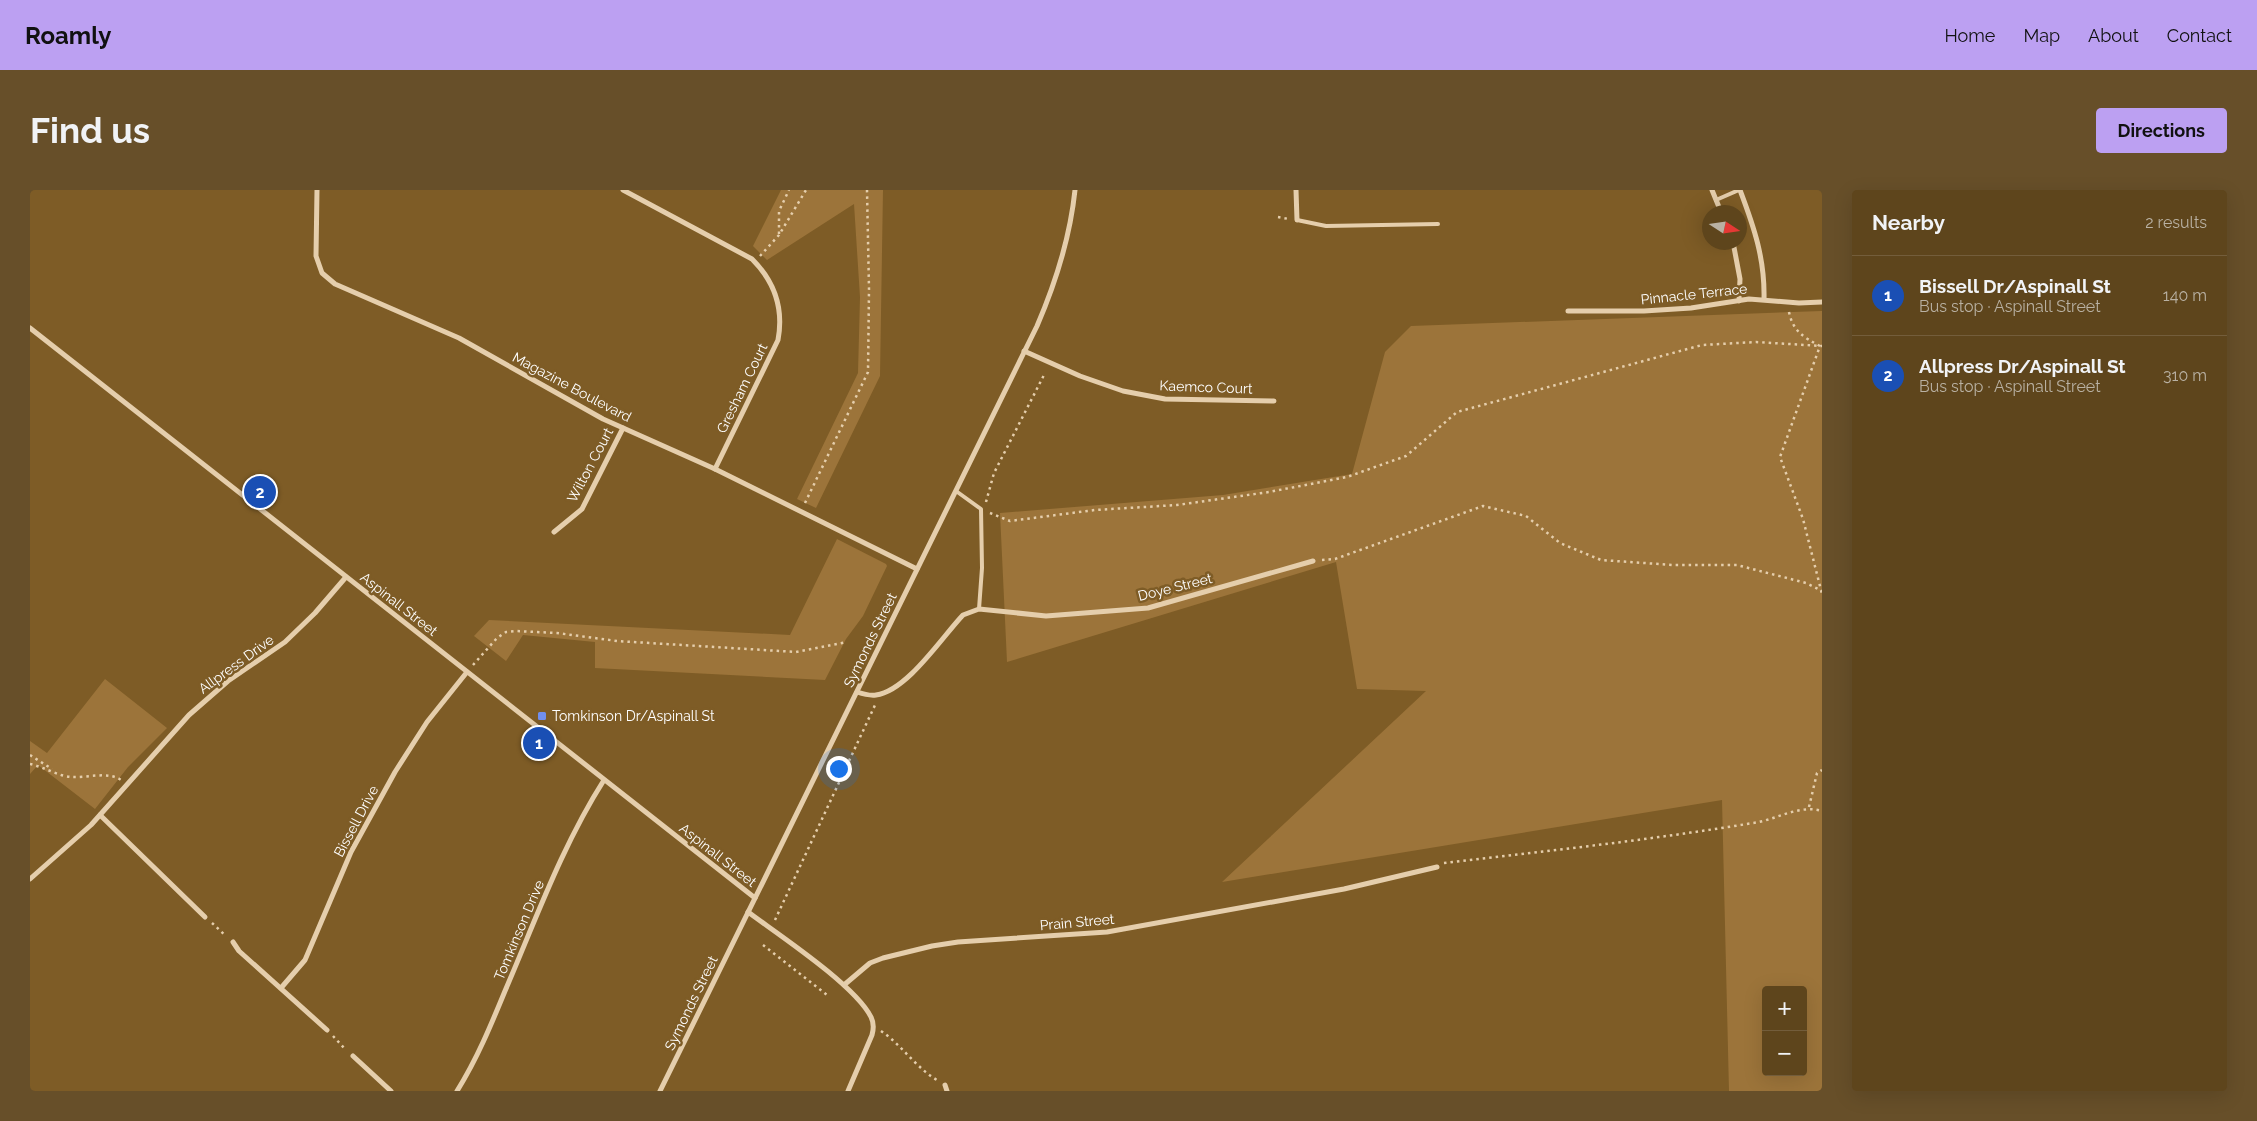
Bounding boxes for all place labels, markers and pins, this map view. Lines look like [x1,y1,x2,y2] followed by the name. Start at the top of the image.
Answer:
[244,473,276,511] pin: 2
[552,708,715,724] place label: Tomkinson Dr/Aspinall St
[536,710,548,722] marker: Tomkinson Dr/Aspinall St
[523,724,555,762] pin: 1

